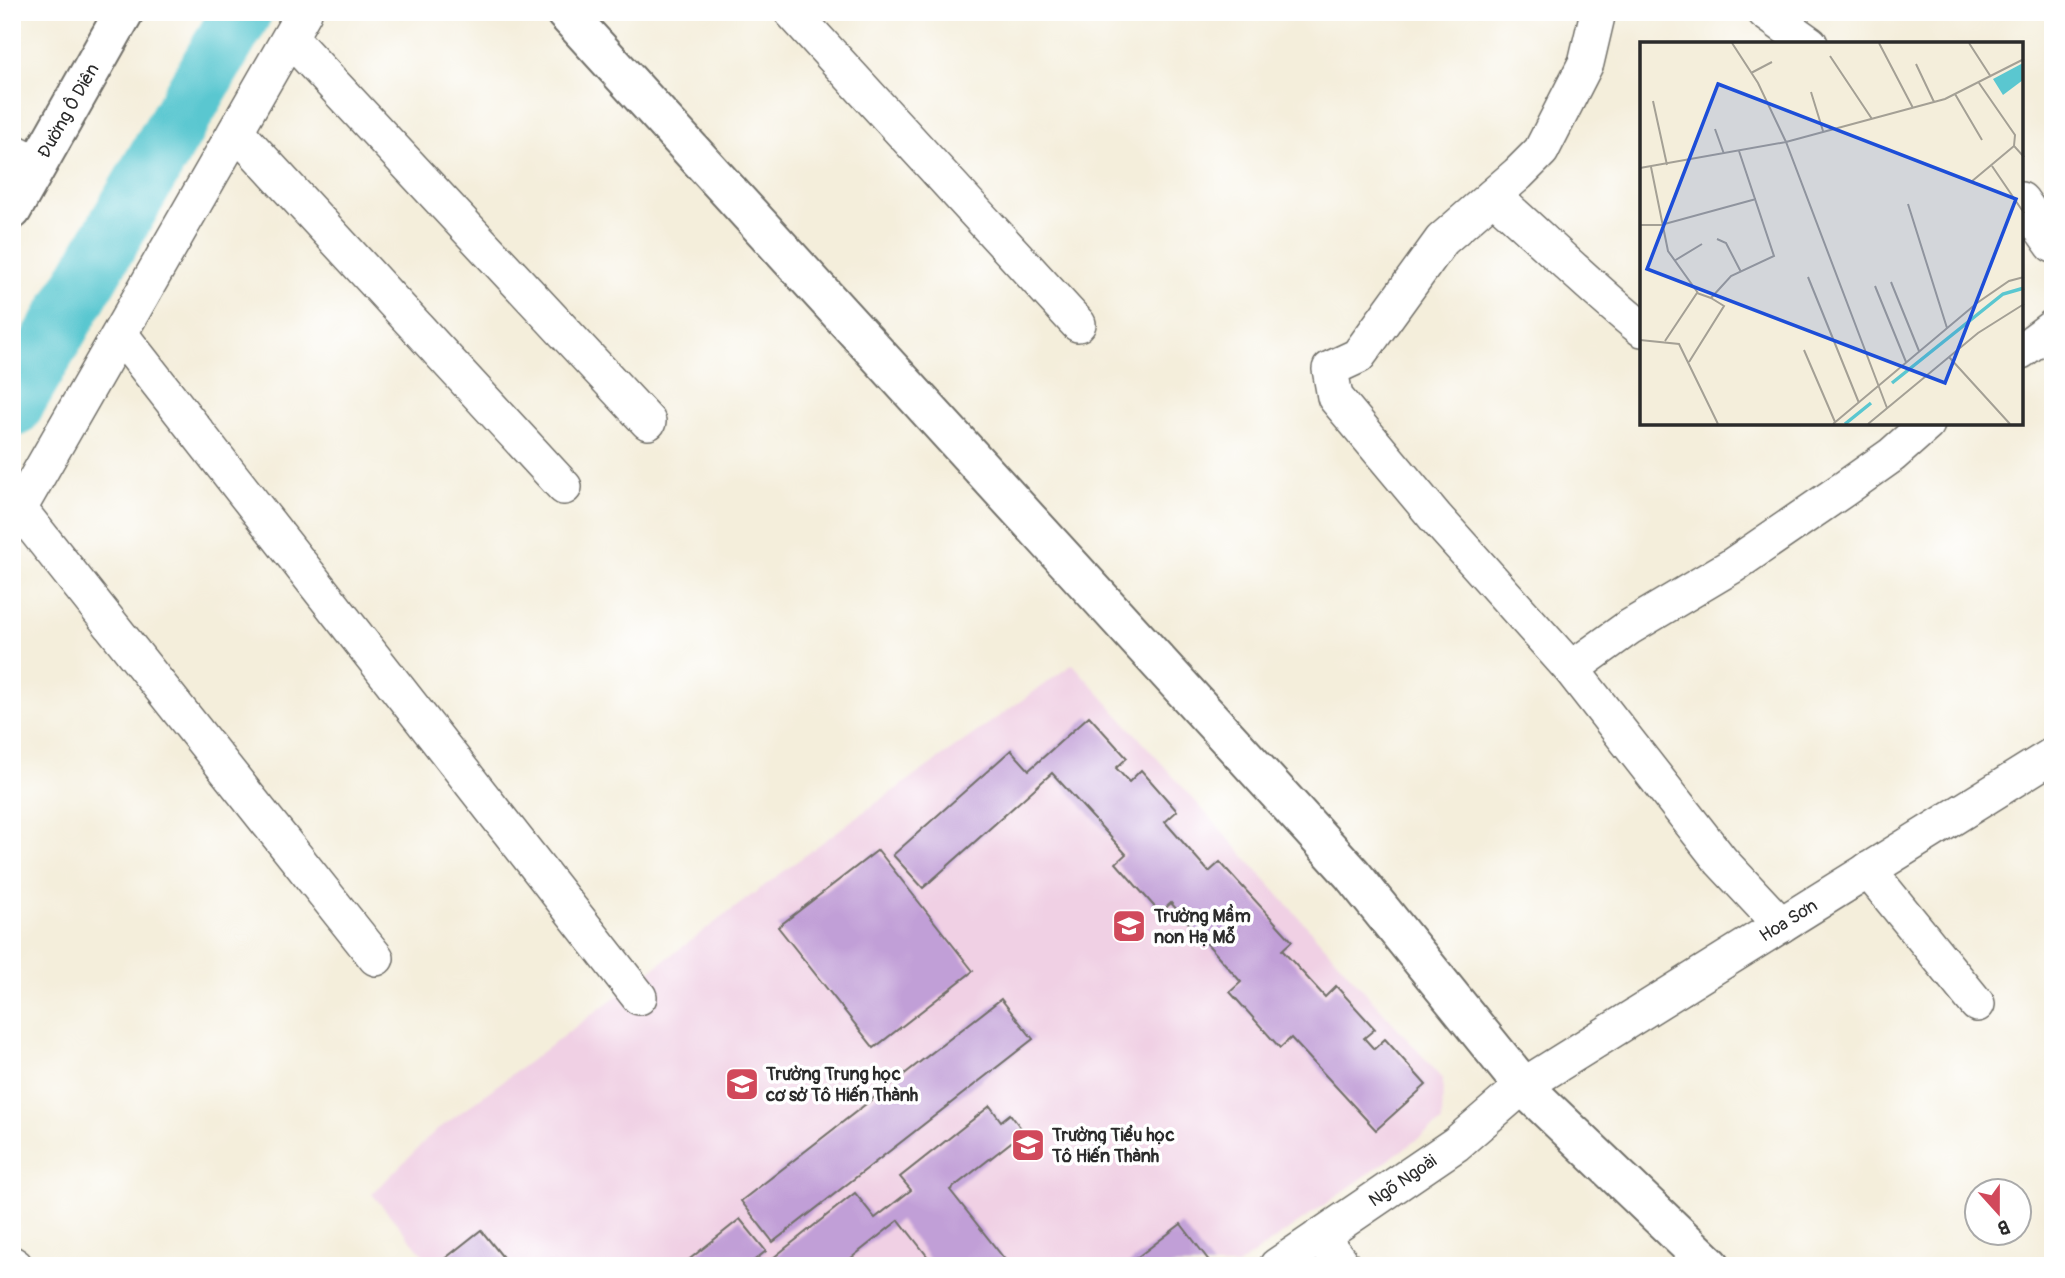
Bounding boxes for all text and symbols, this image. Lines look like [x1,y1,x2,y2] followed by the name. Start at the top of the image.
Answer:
[1640,42,2023,425] inset map
[32,59,104,162] street label: Đường Ô Diên
[1755,894,1821,947] street label: Hoa Sơn
[1153,903,1251,949] place label: Trường Mầm non Hạ Mỗ
[1110,907,1148,945] school or university icon: Trường Mầm non Hạ Mỗ
[765,1063,919,1107] place label: Trường Trung học cơ sở Tô Hiến Thành
[723,1065,761,1103] school or university icon: Trường Trung học cơ sở Tô Hiến Thành
[1051,1124,1175,1168] place label: Trường Tiểu học Tô Hiến Thành
[1009,1126,1047,1164] school or university icon: Trường Tiểu học Tô Hiến Thành
[1364,1149,1441,1212] street label: Ngõ Ngoài
[1964,1176,2034,1246] north arrow
[1994,1214,2013,1240] text: B

